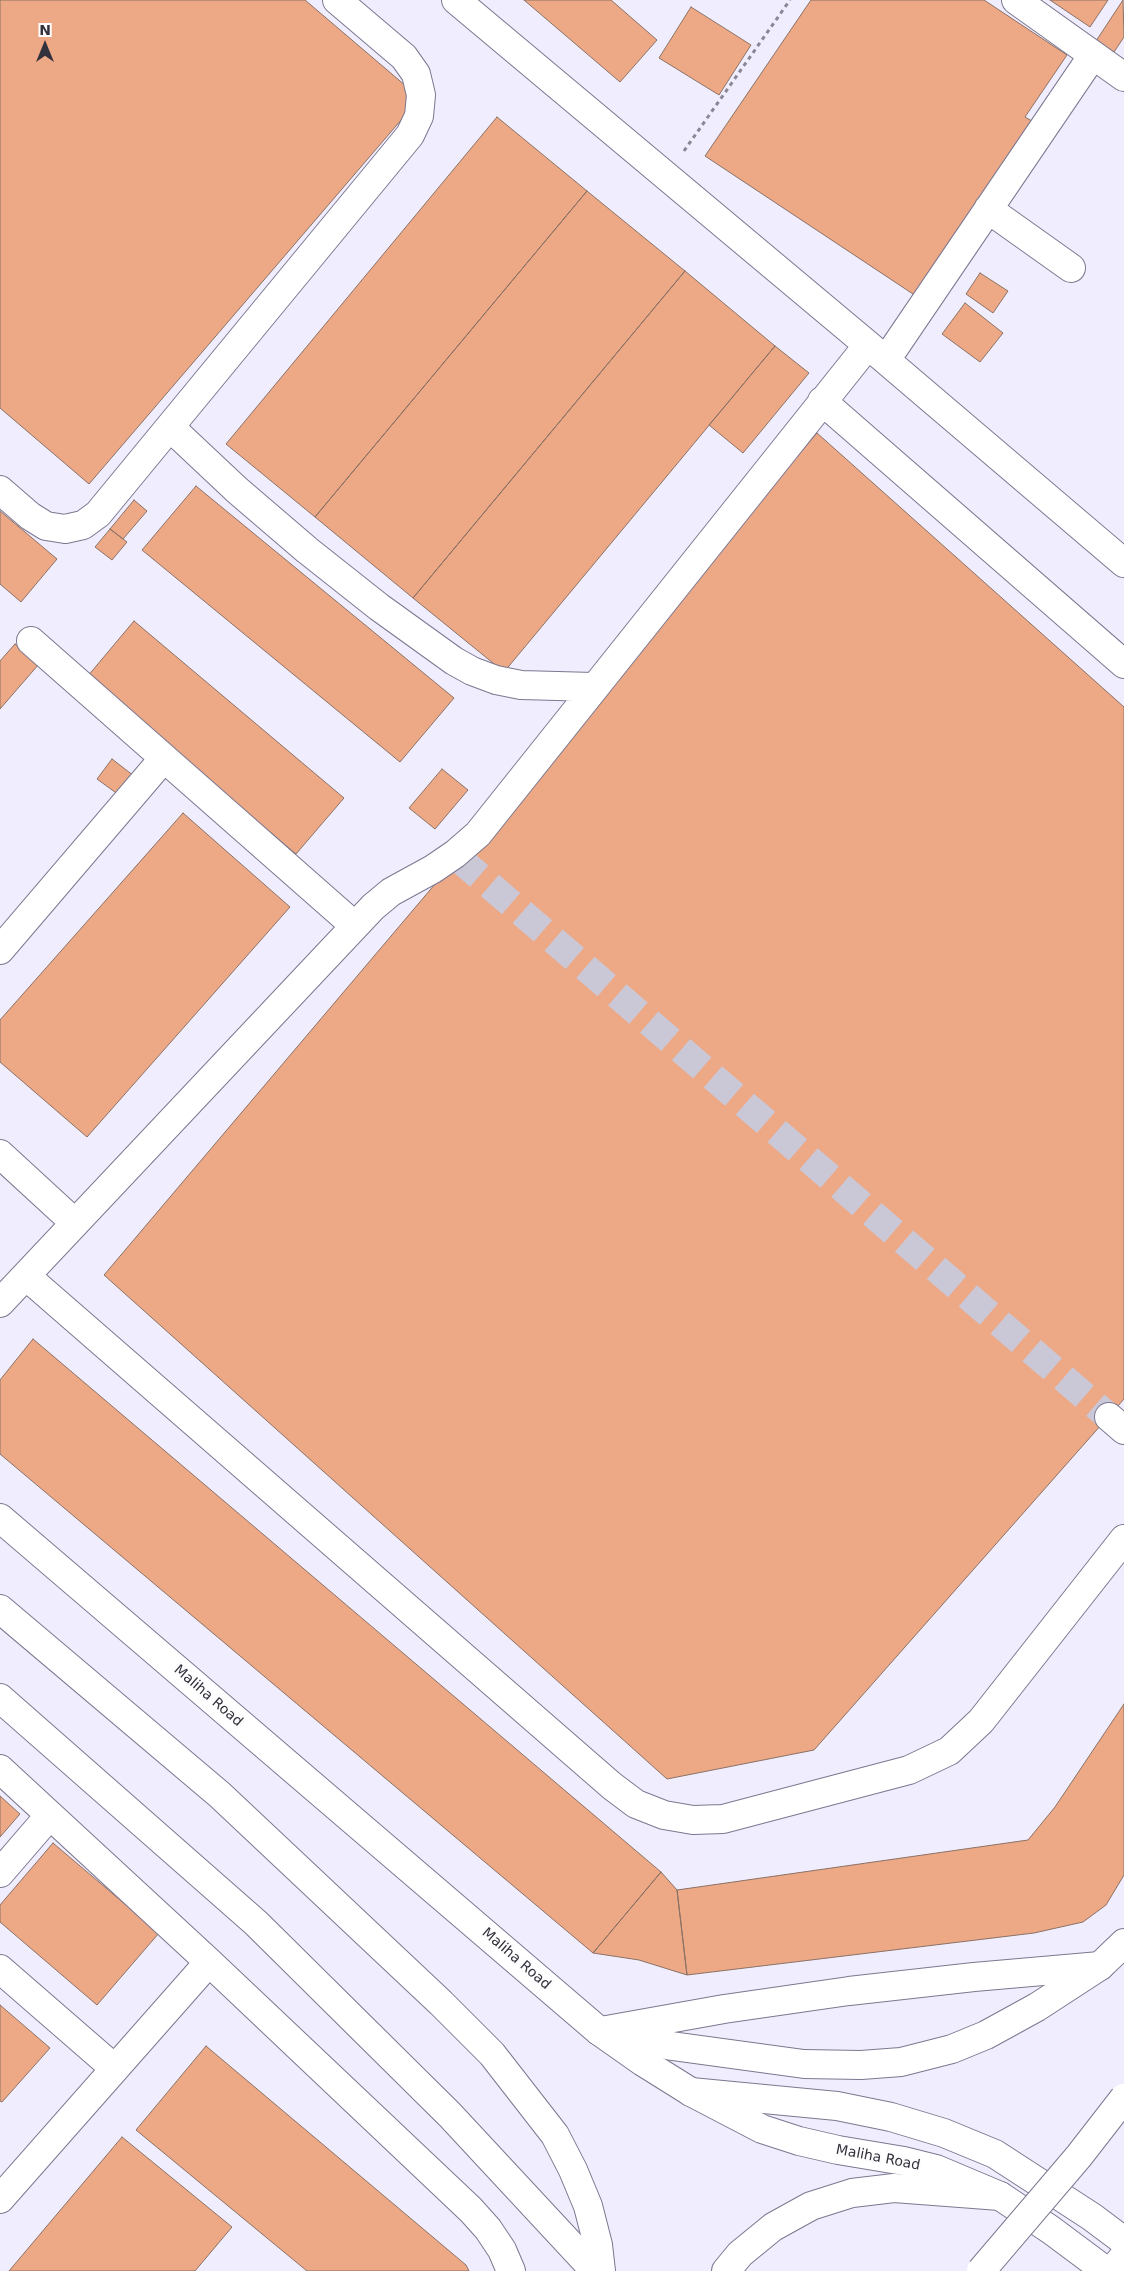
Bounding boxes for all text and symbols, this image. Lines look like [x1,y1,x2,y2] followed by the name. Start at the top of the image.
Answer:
[20,20,70,70] north arrow
[39,22,51,38] text: N
[170,1662,246,1730] street label: Maliha Road
[478,1925,554,1993] street label: Maliha Road
[834,2142,922,2174] street label: Maliha Road

